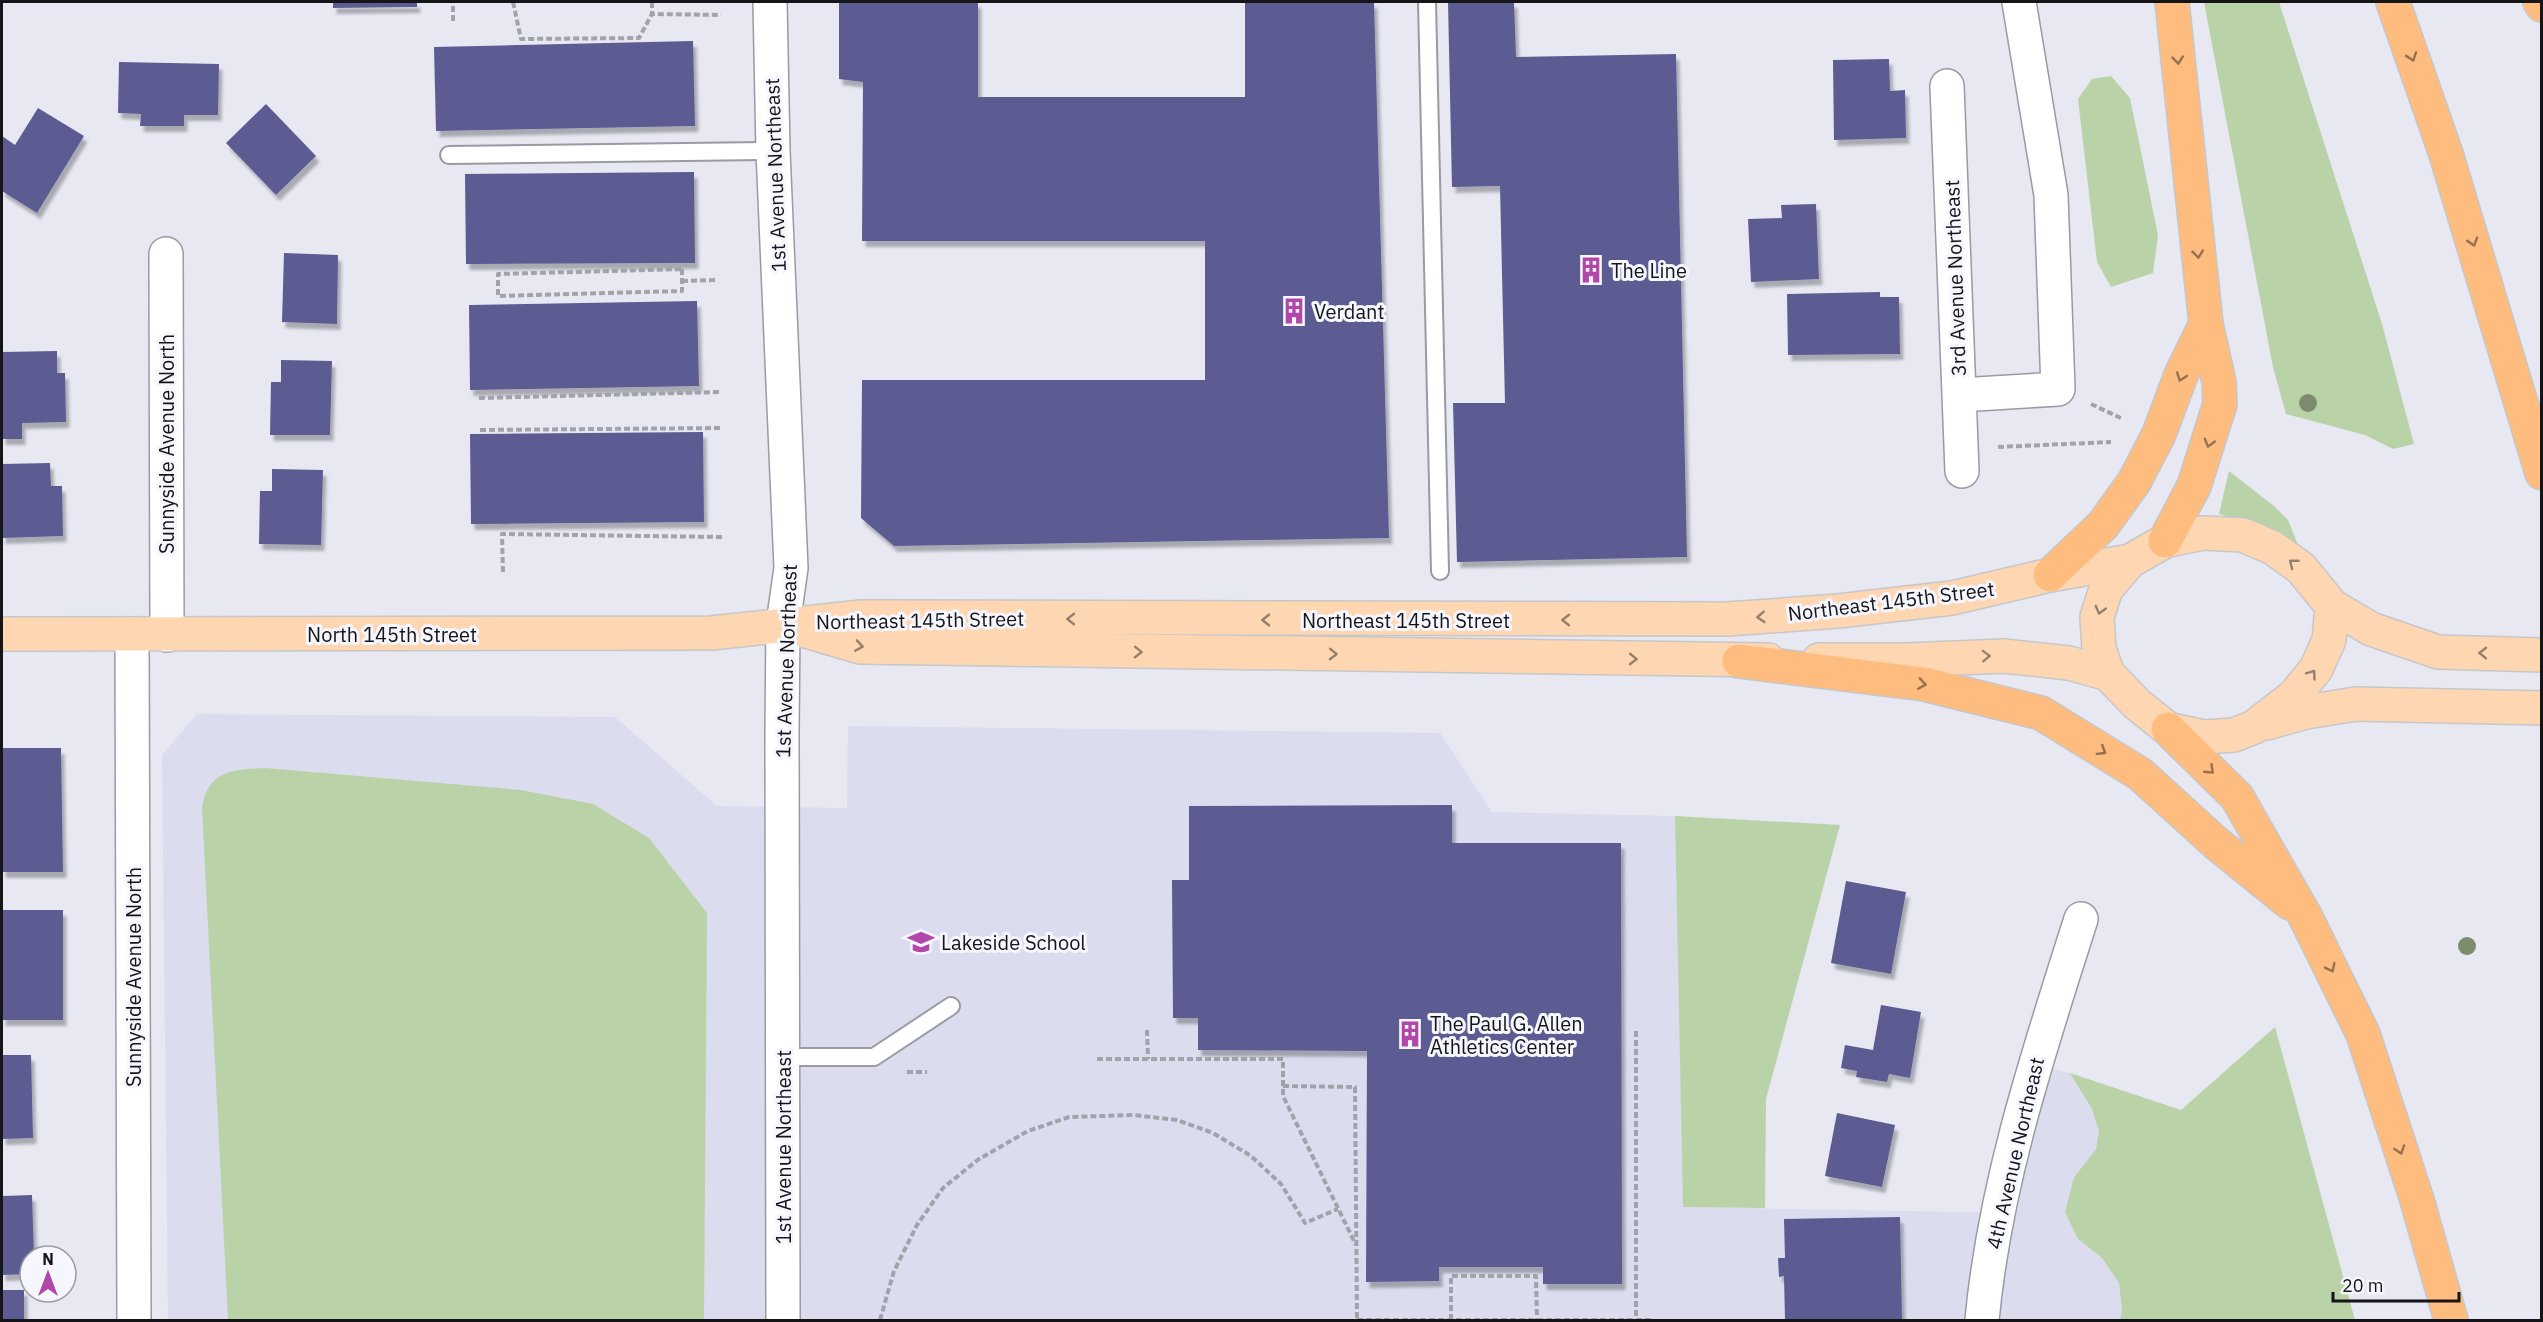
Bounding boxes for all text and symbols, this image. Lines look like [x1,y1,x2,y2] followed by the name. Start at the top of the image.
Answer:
[2405,51,2418,62] one-way arrow
[2171,55,2184,64] one-way arrow
[758,77,792,273] street label: 1st Avenue Northeast
[1938,179,1972,377] street label: 3rd Avenue Northeast
[2466,236,2478,247] one-way arrow
[2191,249,2204,258] one-way arrow
[1576,255,1606,285] building icon: The Line
[1611,257,1687,284] place label: The Line
[1279,296,1309,326] building icon: Verdant
[1314,298,1384,325] place label: Verdant
[153,334,180,554] street label: Sunnyside Avenue North
[2176,371,2188,382] one-way arrow
[2204,437,2216,448] one-way arrow
[2289,559,2300,570] one-way arrow
[769,563,803,759] street label: 1st Avenue Northeast
[1786,575,1996,627] street label: Northeast 145th Street
[816,605,1024,635] street label: Northeast 145th Street
[2095,605,2108,615] one-way arrow
[1302,607,1510,634] street label: Northeast 145th Street
[1757,610,1766,623] one-way arrow
[1067,613,1076,625] one-way arrow
[1262,614,1271,626] one-way arrow
[1562,614,1571,626] one-way arrow
[307,621,477,648] street label: North 145th Street
[855,639,864,651] one-way arrow
[1134,645,1143,658] one-way arrow
[2479,647,2488,660] one-way arrow
[1329,648,1338,661] one-way arrow
[1981,650,1990,663] one-way arrow
[1629,653,1638,665] one-way arrow
[2305,669,2316,680] one-way arrow
[1917,677,1926,689] one-way arrow
[2096,743,2106,755] one-way arrow
[2202,762,2213,773] one-way arrow
[120,867,147,1087] street label: Sunnyside Avenue North
[906,927,936,957] school or university icon: Lakeside School
[941,929,1086,956] place label: Lakeside School
[2324,962,2335,973] one-way arrow
[1430,1010,1583,1060] place label: The Paul G. Allen Athletics Center
[1395,1019,1425,1049] building icon: The Paul G. Allen Athletics Center
[770,1050,797,1244] street label: 1st Avenue Northeast
[1980,1054,2050,1252] street label: 4th Avenue Northeast
[2393,1144,2406,1155] one-way arrow
[18,1244,78,1304] north arrow
[42,1249,54,1269] text: N
[2333,1265,2459,1303] scale bar
[2342,1274,2384,1297] text: 20 m

